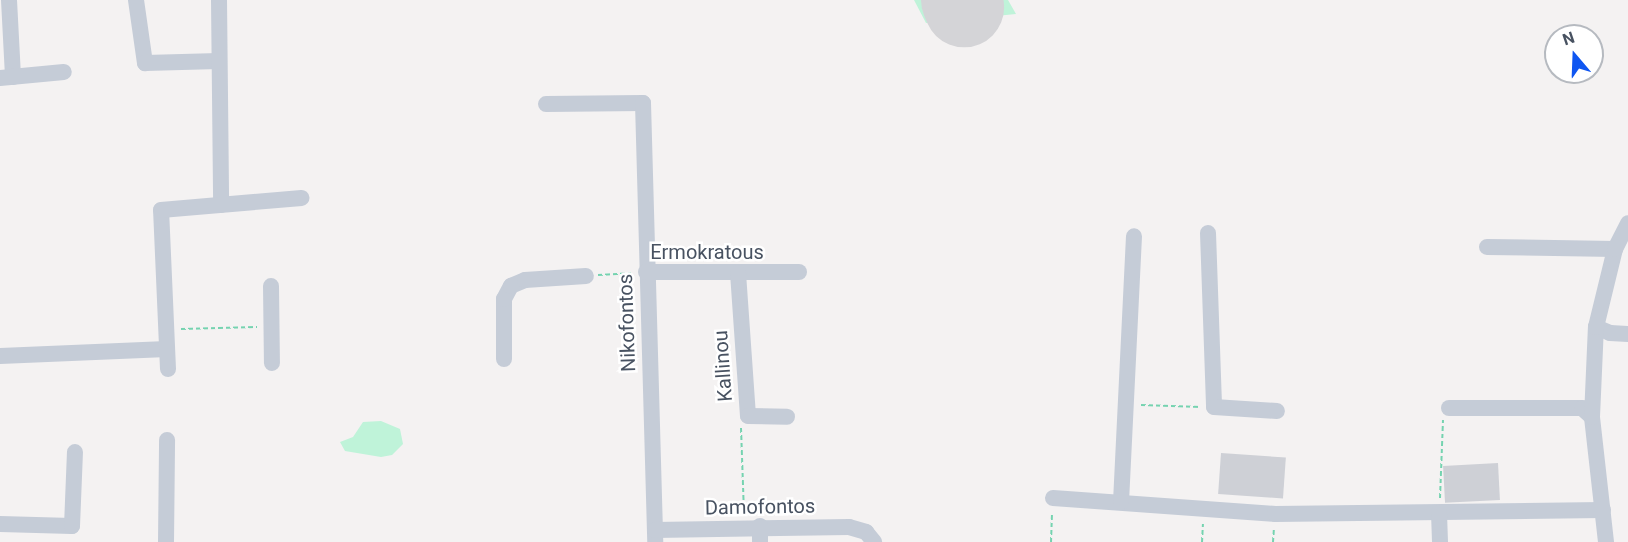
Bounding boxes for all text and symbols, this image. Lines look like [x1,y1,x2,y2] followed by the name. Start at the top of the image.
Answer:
[1544,24,1604,84] north arrow
[1560,28,1577,49] text: N
[650,240,764,264] street label: Ermokratous
[613,274,641,372] street label: Nikofontos
[709,330,737,402] street label: Kallinou
[705,494,815,520] street label: Damofontos

